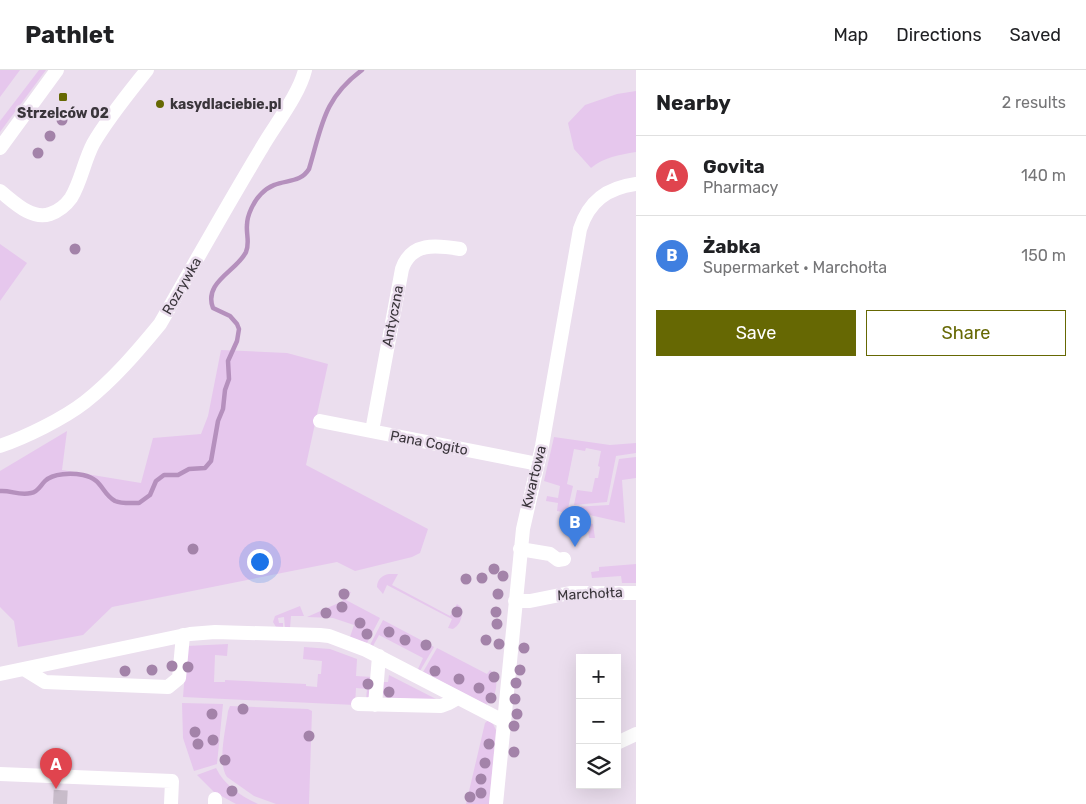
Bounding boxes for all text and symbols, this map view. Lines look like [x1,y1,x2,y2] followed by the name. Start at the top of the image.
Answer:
[25,21,114,49] text: Pathlet
[833,24,868,46] text: Map
[896,24,982,46] text: Directions
[1010,24,1061,46] text: Saved
[656,90,731,115] text: Nearby
[57,91,69,103] marker: Strzelców 02
[1002,93,1066,112] text: 2 results
[170,96,281,113] place label: kasydlaciebie.pl
[154,98,166,110] marker: kasydlaciebie.pl
[17,105,109,122] place label: Strzelców 02
[703,155,765,178] text: Govita
[666,166,678,185] text: A
[1021,166,1066,185] text: 140 m
[703,178,778,197] text: Pharmacy
[703,235,761,258] text: Żabka
[666,246,678,265] text: B
[1021,246,1066,265] text: 150 m
[159,254,205,318] street label: Rozrywka
[703,258,887,277] text: Supermarket · Marchołta
[379,284,407,348] street label: Antyczna
[656,310,856,356] button: Save
[866,310,1066,356] button: Share
[389,427,469,459] street label: Pana Cogito
[518,444,550,510] street label: Kwartowa
[559,506,591,547] pin: B
[247,549,273,575] your location
[557,584,623,604] street label: Marchołta
[576,654,621,789] map controls
[576,654,621,699] button: +
[576,699,621,744] button: −
[576,744,621,789] button: layers
[40,748,72,789] pin: A

